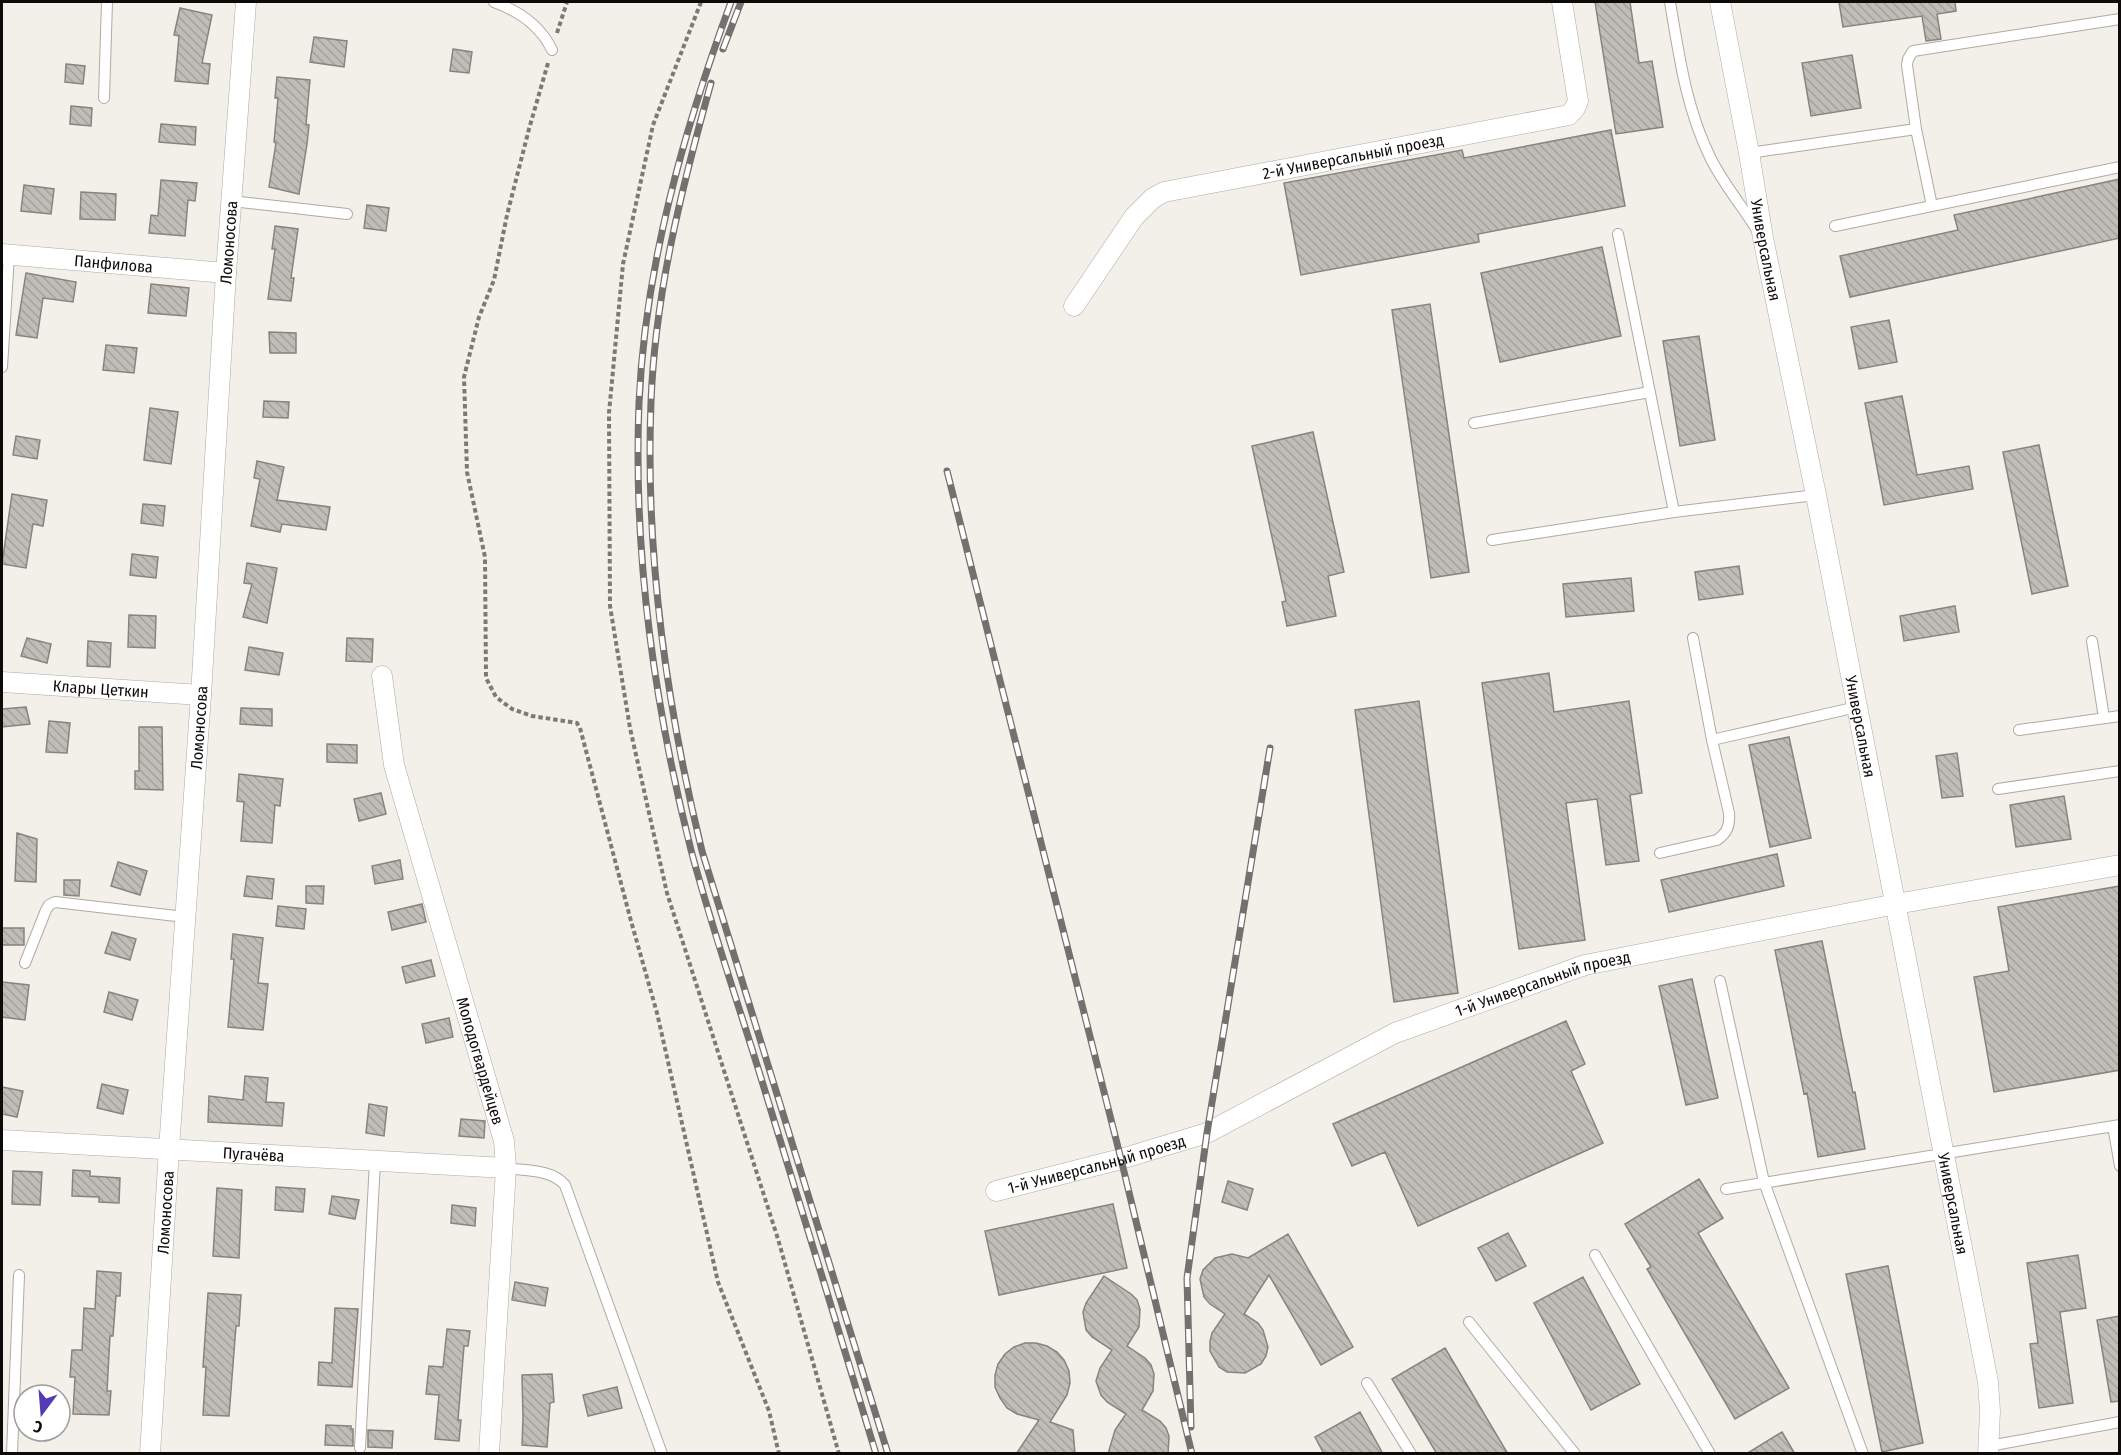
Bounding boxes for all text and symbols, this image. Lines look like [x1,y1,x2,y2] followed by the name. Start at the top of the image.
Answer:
[1261,130,1445,183] street label: 2-й Универсальный проезд
[1747,196,1785,302] street label: Универсальная
[216,200,241,285] street label: Ломоносова
[74,251,154,276] street label: Панфилова
[1842,673,1880,779] street label: Универсальная
[52,676,149,701] street label: Клары Цеткин
[186,685,211,770] street label: Ломоносова
[1453,947,1632,1020] street label: 1-й Универсальный проезд
[453,995,508,1127] street label: Молодогвардейцев
[1006,1131,1187,1197] street label: 1-й Универсальный проезд
[222,1143,285,1165] street label: Пугачёва
[1934,1150,1973,1256] street label: Универсальная
[153,1170,177,1255] street label: Ломоносова
[12,1383,72,1443] north arrow
[31,1416,45,1437] text: С

